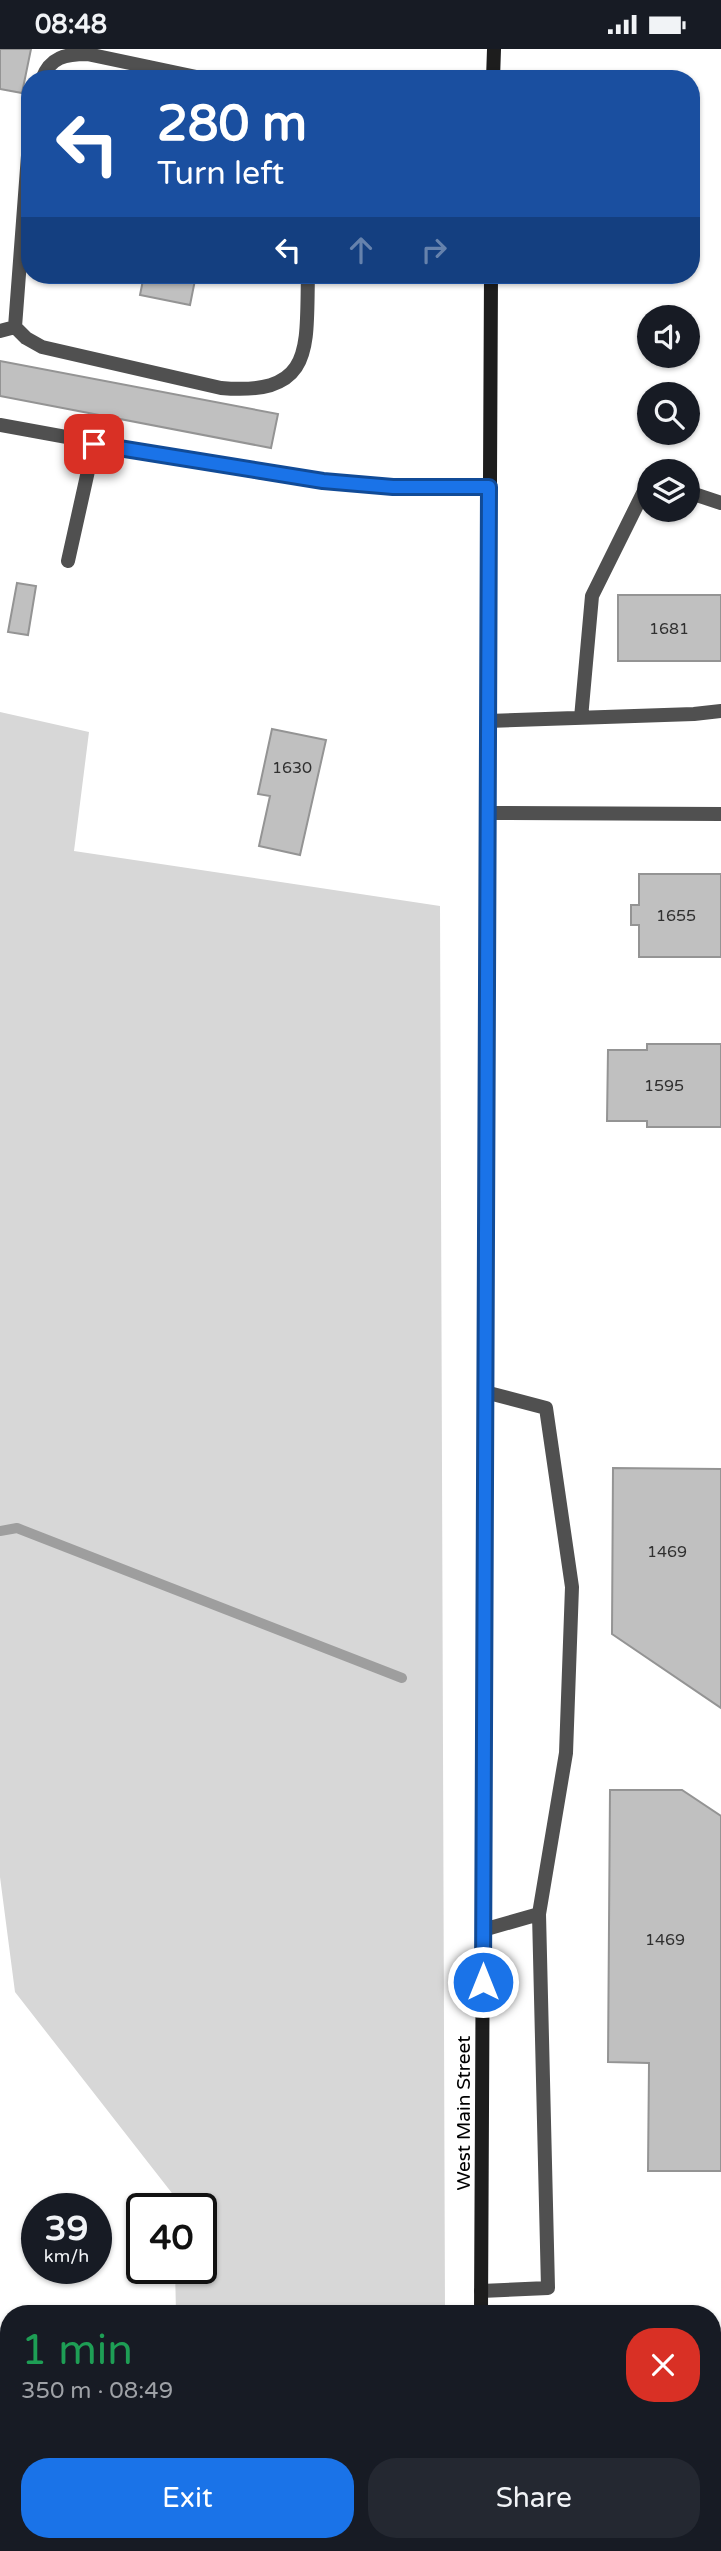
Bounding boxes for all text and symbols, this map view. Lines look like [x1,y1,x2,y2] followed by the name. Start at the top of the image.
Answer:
[35,9,107,40] text: 08:48
[157,95,307,154] text: 280 m
[42,98,133,189] icon: left
[157,155,284,193] text: Turn left
[269,231,307,269] icon: left
[342,231,380,269] icon: ahead
[415,231,453,269] icon: right
[637,305,700,522] map controls
[637,305,700,368] button: sound
[637,382,700,445] button: search
[64,414,124,474] pin
[75,425,113,463] icon: arrive
[637,459,700,522] button: layers
[649,619,689,639] house number: 1681
[272,758,312,778] house number: 1630
[656,906,696,926] house number: 1655
[644,1076,684,1096] house number: 1595
[647,1542,687,1562] house number: 1469
[645,1930,685,1950] house number: 1469
[446,1945,520,2019] position arrow
[453,2036,475,2190] street label: West Main Street
[126,2193,217,2284] speed limit sign: 40
[45,2208,88,2250] text: 39
[44,2245,89,2267] text: km/h
[21,2325,133,2376] text: 1 min
[626,2328,700,2402] button: close
[21,2377,173,2405] text: 350 m · 08:49
[21,2458,354,2538] button: Exit
[368,2458,700,2538] button: Share

